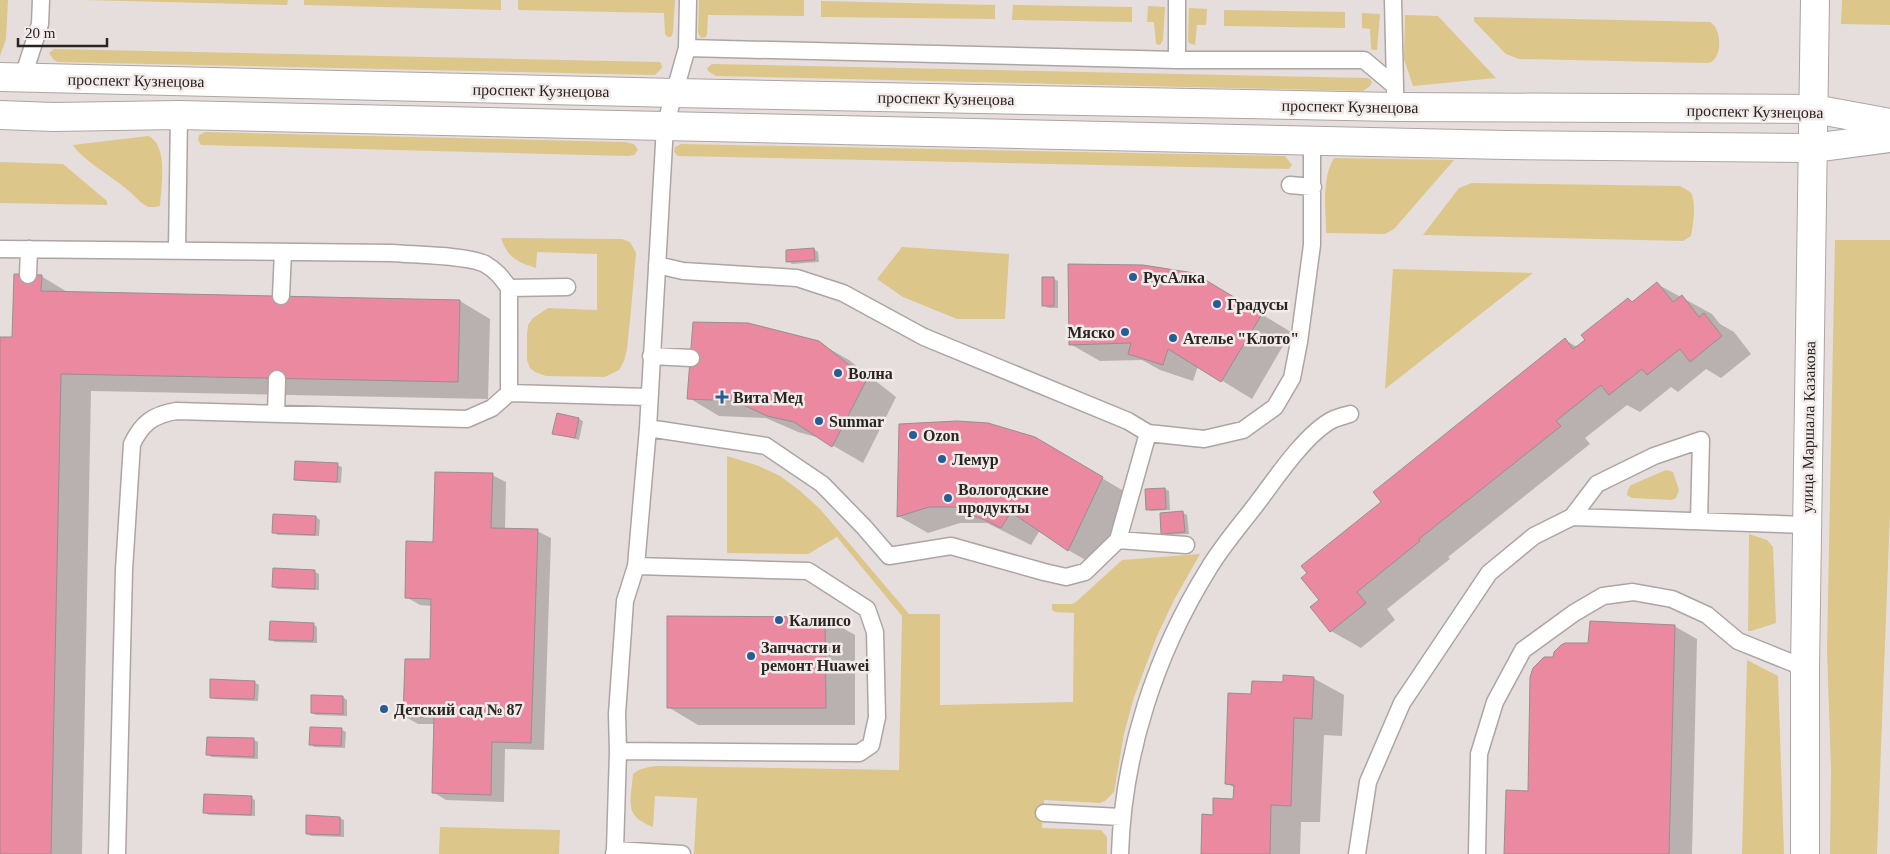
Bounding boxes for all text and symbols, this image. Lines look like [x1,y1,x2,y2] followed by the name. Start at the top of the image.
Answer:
[18,15,106,47] scale bar
[25,25,56,41] text: 20 m
[67,71,205,91] street label: проспект Кузнецова
[472,81,610,101] street label: проспект Кузнецова
[877,89,1015,109] street label: проспект Кузнецова
[1281,97,1419,117] street label: проспект Кузнецова
[1686,102,1824,122] street label: проспект Кузнецова
[1143,269,1205,287] place label: РусАлка
[1127,271,1139,283] marker: РусАлка
[1227,296,1289,314] place label: Градусы
[1211,298,1223,310] marker: Градусы
[1067,324,1115,341] place label: Мяско
[1119,326,1131,338] marker: Мяско
[1183,330,1299,347] place label: Ателье "Клото"
[1167,332,1179,344] marker: Ателье "Клото"
[1799,341,1819,513] street label: улица Маршала Казакова
[848,365,893,382] place label: Волна
[832,367,844,379] marker: Волна
[733,389,803,406] place label: Вита Мед
[715,390,729,404] marker: Вита Мед
[829,413,884,430] place label: Sunmar
[813,415,825,427] marker: Sunmar
[923,427,960,444] place label: Ozon
[907,429,919,441] marker: Ozon
[952,451,999,469] place label: Лемур
[936,453,948,465] marker: Лемур
[958,481,1049,517] place label: Вологодские продукты
[942,492,954,504] marker: Вологодские продукты
[789,612,851,629] place label: Калипсо
[773,614,785,626] marker: Калипсо
[761,639,870,675] place label: Запчасти и ремонт Huawei
[745,650,757,662] marker: Запчасти и ремонт Huawei
[394,701,523,719] place label: Детский сад № 87
[378,703,390,715] marker: Детский сад № 87

